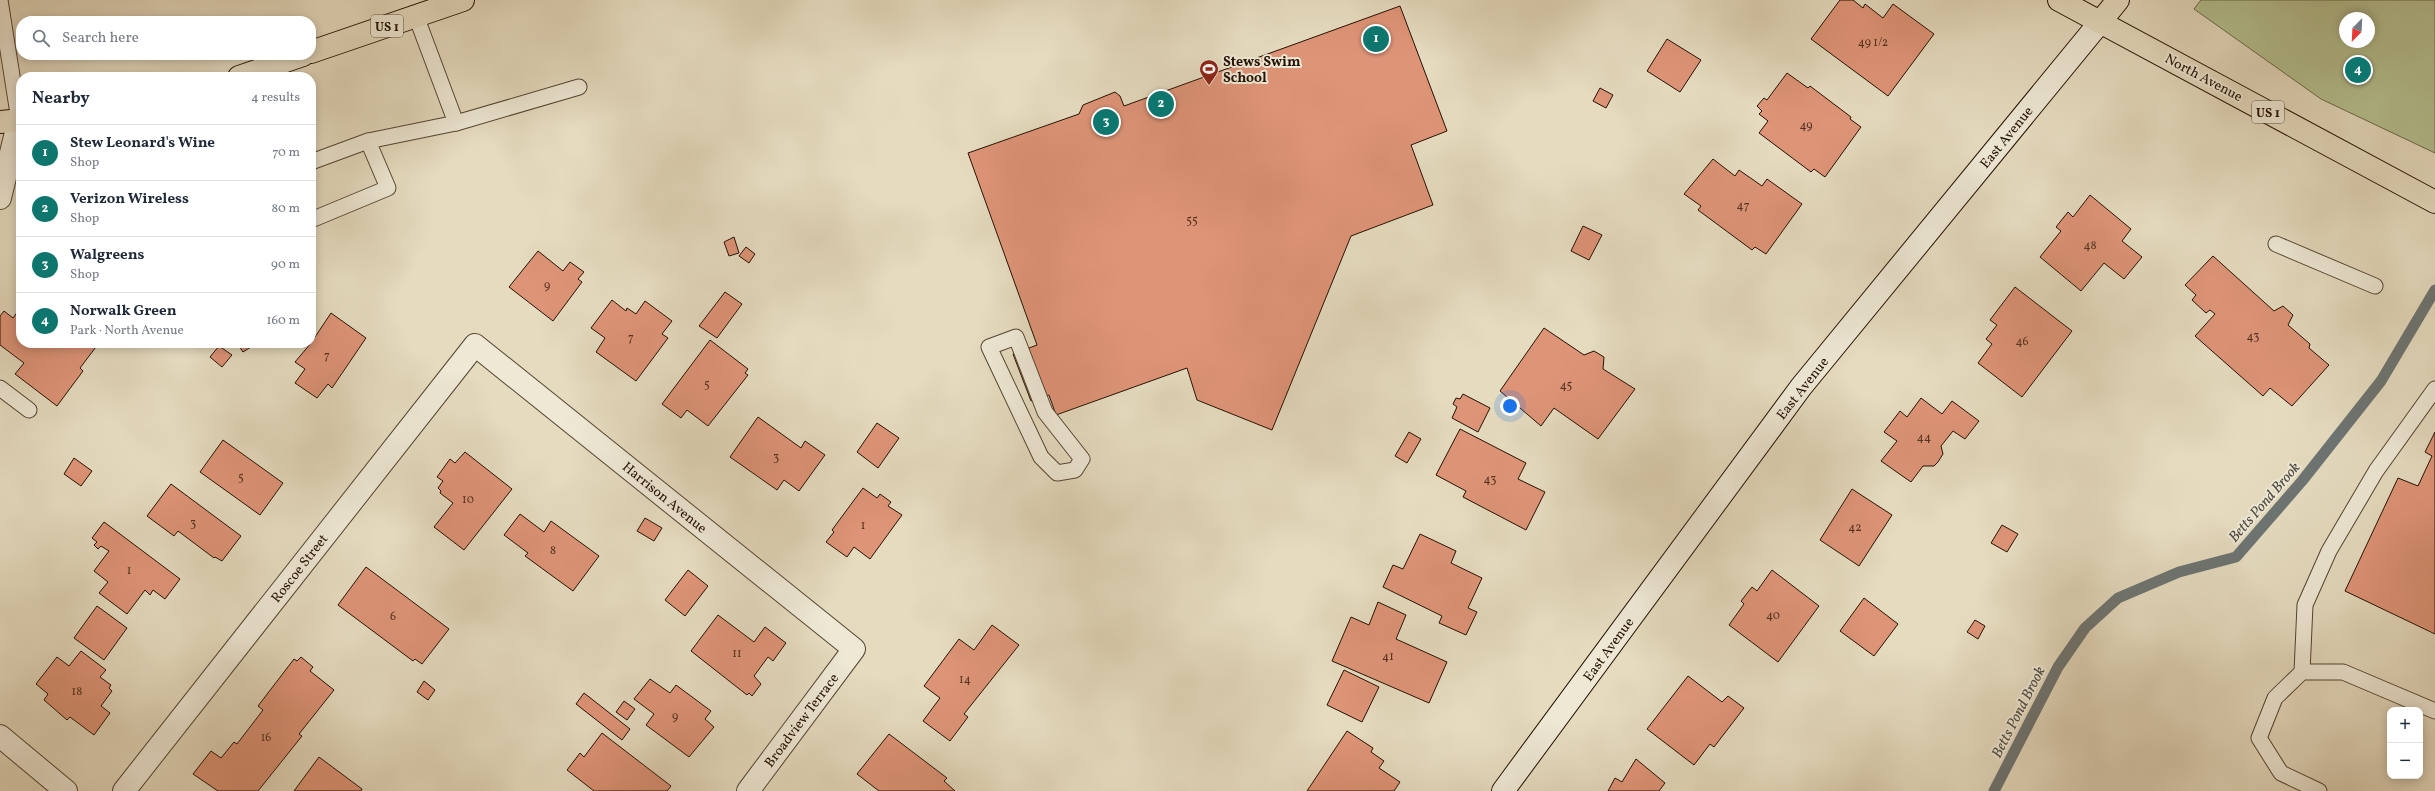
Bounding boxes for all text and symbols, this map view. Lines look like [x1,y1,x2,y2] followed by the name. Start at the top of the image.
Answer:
[2339,12,2375,48] north arrow
[371,15,403,37] road number: US 1
[16,16,316,60] search box
[1363,24,1389,54] pin: 1
[30,27,52,49] icon: search
[62,28,139,49] text: Search here
[1858,35,1888,51] house number: 49 1/2
[2161,50,2246,107] street label: North Avenue
[1223,53,1301,88] place label: Stews Swim School
[2345,55,2371,85] pin: 4
[1198,58,1220,86] sports icon: Stews Swim School
[32,87,90,110] text: Nearby
[251,89,300,107] text: 4 results
[1148,89,1174,119] pin: 2
[2252,101,2284,123] road number: US 1
[1976,103,2038,173] street label: East Avenue
[1093,107,1119,137] pin: 3
[1799,118,1813,134] house number: 49
[70,133,215,154] text: Stew Leonard's Wine
[42,144,48,162] text: 1
[272,144,300,162] text: 70 m
[70,154,99,172] text: Shop
[70,189,189,210] text: Verizon Wireless
[1737,198,1750,214] house number: 47
[42,200,48,218] text: 2
[271,200,300,218] text: 80 m
[70,210,99,228] text: Shop
[1186,213,1198,229] house number: 55
[2083,238,2097,254] house number: 48
[70,245,145,266] text: Walgreens
[42,256,48,274] text: 3
[271,256,300,274] text: 90 m
[70,266,99,284] text: Shop
[544,278,550,294] house number: 9
[70,301,177,322] text: Norwalk Green
[41,312,49,330] text: 4
[266,312,300,330] text: 160 m
[70,322,184,340] text: Park · North Avenue
[2247,329,2259,345] house number: 43
[628,330,634,346] house number: 7
[2015,334,2029,350] house number: 46
[324,348,330,364] house number: 7
[1773,353,1834,424] street label: East Avenue
[704,377,710,393] house number: 5
[1560,378,1573,394] house number: 45
[1500,396,1520,416] your location
[1917,430,1931,446] house number: 44
[773,450,779,466] house number: 3
[618,458,711,538] street label: Harrison Avenue
[2224,458,2306,548] water label: Betts Pond Brook
[238,470,244,486] house number: 5
[1484,472,1496,488] house number: 43
[462,492,474,508] house number: 10
[190,516,196,532] house number: 3
[861,518,865,534] house number: 1
[1848,520,1862,536] house number: 42
[267,530,333,607] street label: Roscoe Street
[550,543,556,559] house number: 8
[127,563,131,579] house number: 1
[1766,608,1780,624] house number: 40
[390,609,396,625] house number: 6
[1580,614,1639,686] street label: East Avenue
[732,646,742,662] house number: 11
[1382,649,1394,665] house number: 41
[1987,663,2051,762] water label: Betts Pond Brook
[761,670,844,772] street label: Broadview Terrace
[959,672,971,688] house number: 14
[72,684,82,700] house number: 18
[2387,707,2423,779] map controls
[2387,707,2423,743] button: +
[672,709,678,725] house number: 9
[261,730,271,746] house number: 16
[2387,743,2423,779] button: −

